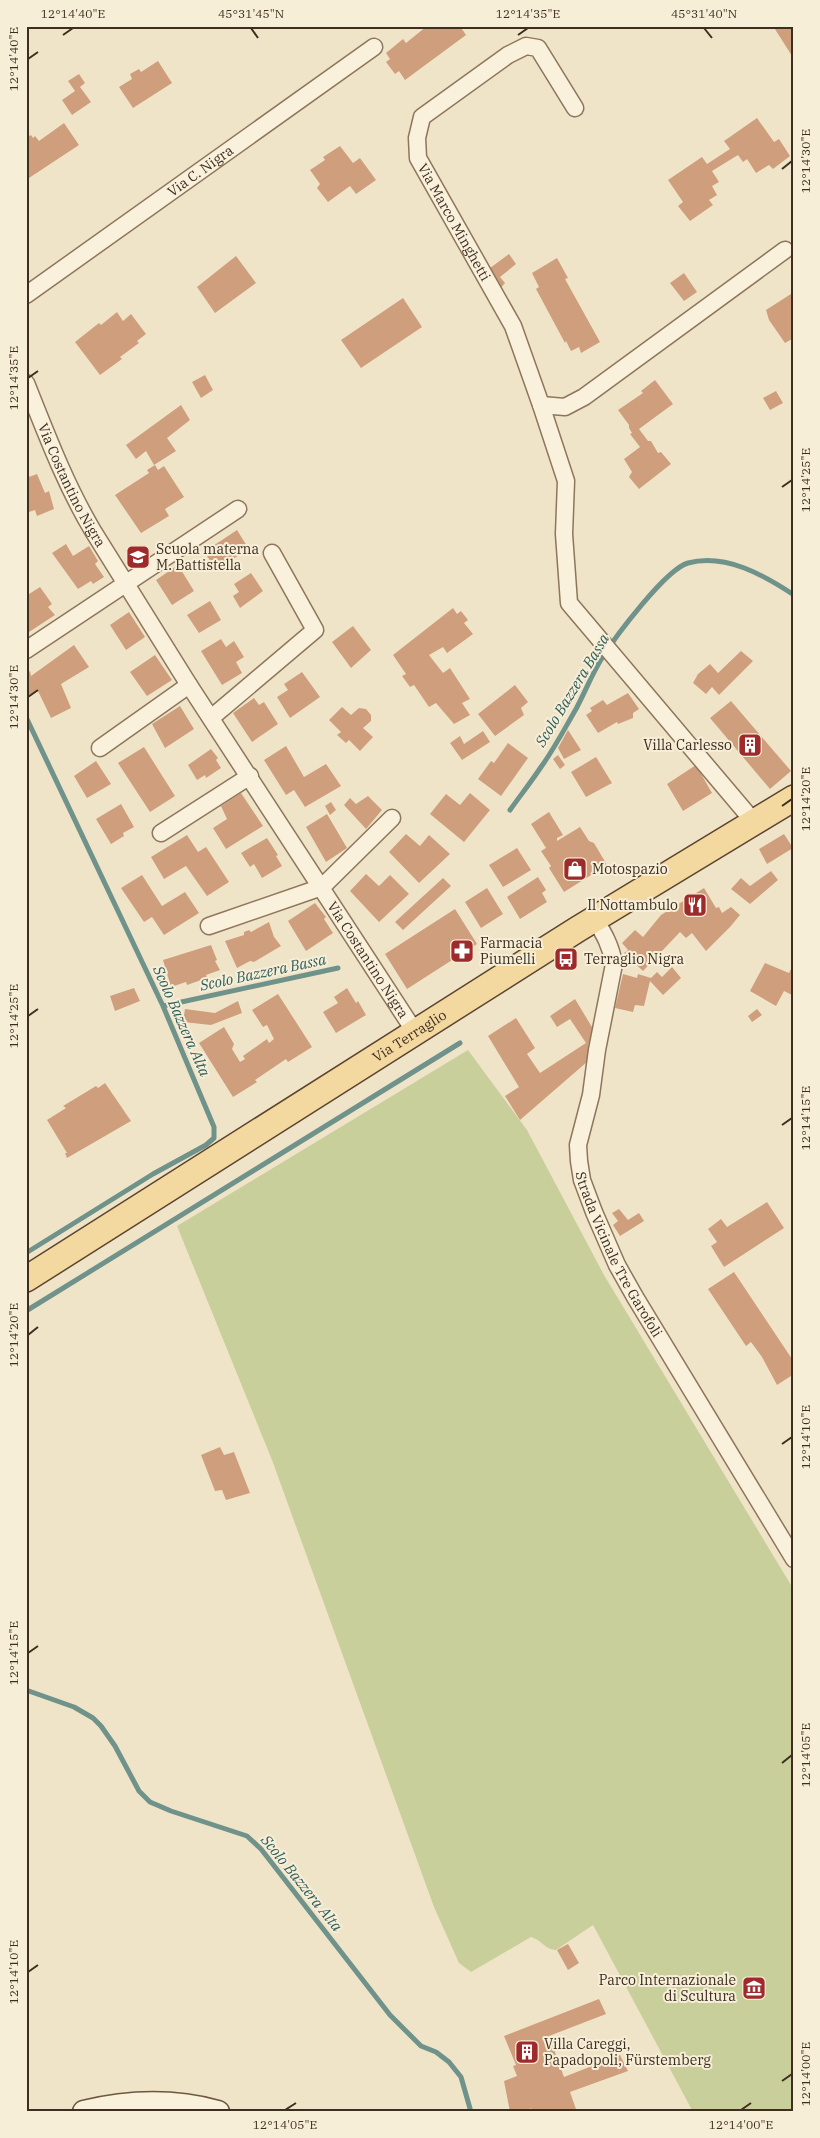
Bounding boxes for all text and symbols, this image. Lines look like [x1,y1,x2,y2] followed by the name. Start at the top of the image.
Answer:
[41,6,105,21] text: 12°14'40"E
[218,6,284,21] text: 45°31'45"N
[496,6,560,21] text: 12°14'35"E
[671,6,737,21] text: 45°31'40"N
[6,27,21,91] text: 12°14'40"E
[798,129,813,193] text: 12°14'30"E
[164,141,237,200] street label: Via C. Nigra
[414,160,495,284] street label: Via Marco Minghetti
[6,346,21,410] text: 12°14'35"E
[34,421,110,551] street label: Via Costantino Nigra
[798,448,813,512] text: 12°14'25"E
[156,540,260,574] place label: Scuola materna M. Battistella
[125,544,151,570] school or university icon: Scuola materna M. Battistella
[530,629,614,751] water label: Scolo Bazzera Bassa
[6,665,21,729] text: 12°14'30"E
[737,732,763,758] building icon: Villa Carlesso
[643,736,732,754] place label: Villa Carlesso
[798,767,813,831] text: 12°14'20"E
[562,856,588,882] shop icon: Motospazio
[592,860,668,878] place label: Motospazio
[682,892,708,918] restaurant icon: Il Nottambulo
[587,896,678,914] place label: Il Nottambulo
[323,898,413,1022] street label: Via Costantino Nigra
[480,934,543,968] place label: Farmacia Piumelli
[449,938,475,964] pharmacy icon: Farmacia Piumelli
[553,946,579,972] bus stop icon: Terraglio Nigra
[197,949,329,995] water label: Scolo Bazzera Bassa
[584,950,684,968] place label: Terraglio Nigra
[149,962,215,1080] water label: Scolo Bazzera Alta
[6,984,21,1048] text: 12°14'25"E
[369,1006,450,1066] street label: Via Terraglio
[798,1086,813,1150] text: 12°14'15"E
[572,1170,666,1340] street label: Strada Vicinale Tre Garofoli
[6,1303,21,1367] text: 12°14'20"E
[798,1405,813,1469] text: 12°14'10"E
[6,1621,21,1685] text: 12°14'15"E
[798,1723,813,1787] text: 12°14'05"E
[257,1830,347,1936] water label: Scolo Bazzera Alta
[6,1940,21,2004] text: 12°14'10"E
[599,1971,736,2005] place label: Parco Internazionale di Scultura
[741,1975,767,2001] museum icon: Parco Internazionale di Scultura
[544,2035,711,2069] place label: Villa Careggi, Papadopoli, Fürstemberg
[514,2039,540,2065] building icon: Villa Careggi, Papadopoli, Fürstemberg
[798,2042,813,2106] text: 12°14'00"E
[253,2117,317,2132] text: 12°14'05"E
[709,2117,773,2132] text: 12°14'00"E

